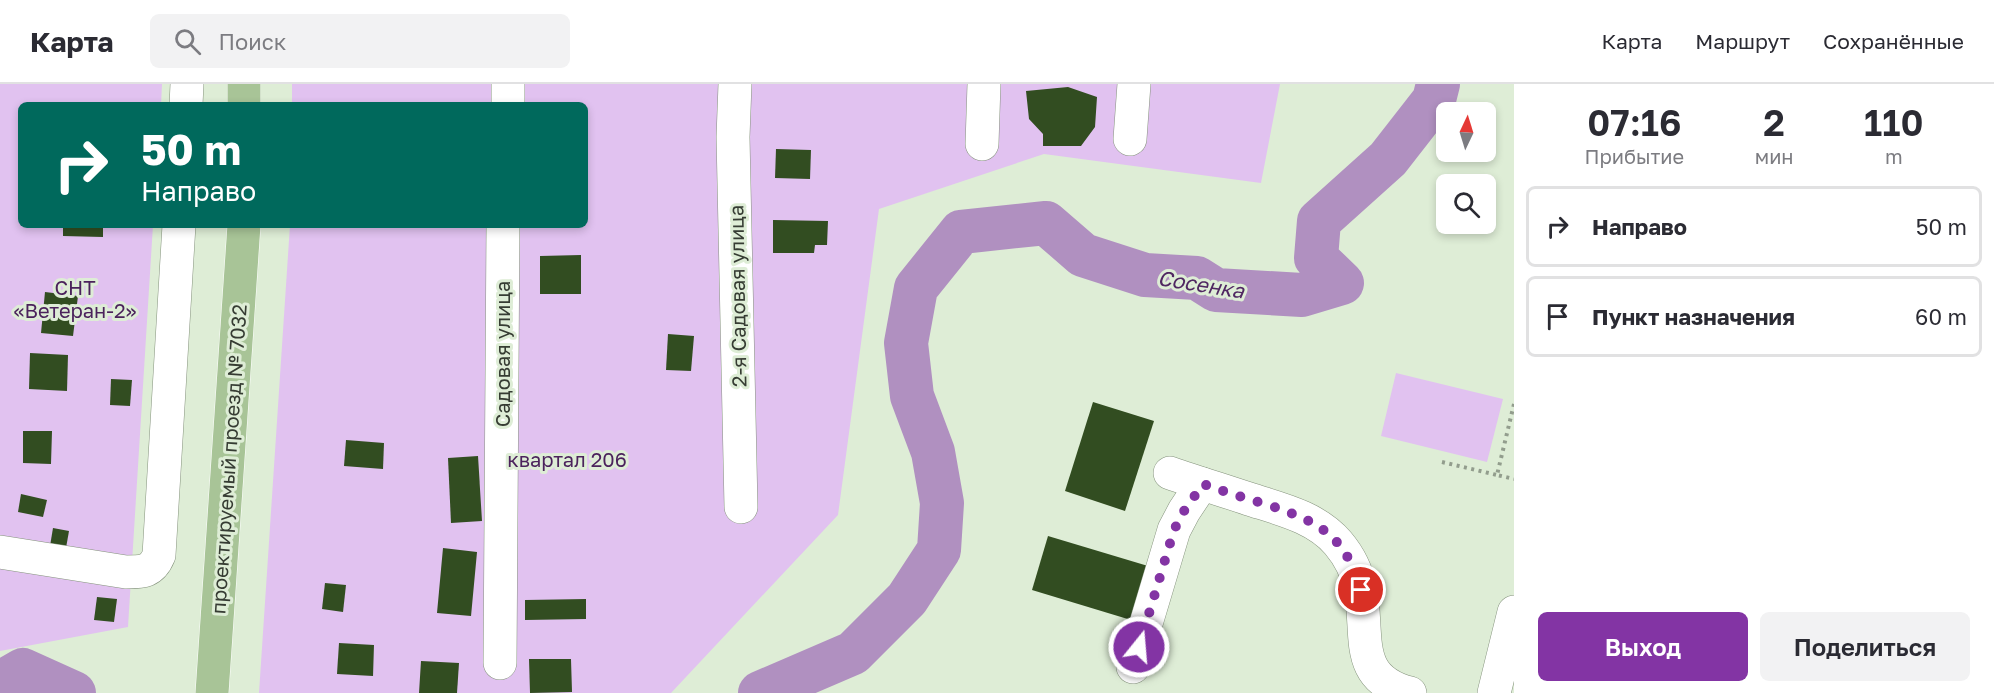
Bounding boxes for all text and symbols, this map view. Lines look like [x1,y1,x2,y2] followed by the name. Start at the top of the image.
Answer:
[150,14,570,68] search box
[30,25,114,58] text: Карта
[171,25,204,58] icon: search
[219,28,286,55] text: Поиск
[1601,28,1662,54] text: Карта
[1695,28,1790,54] text: Маршрут
[1823,28,1964,54] text: Сохранённые
[1587,101,1681,144] text: 07:16
[1763,101,1785,144] text: 2
[1864,101,1923,144] text: 110
[1436,102,1496,162] north arrow
[1436,102,1496,234] map controls
[141,124,241,174] text: 50 m
[42,126,120,204] icon: right
[1585,144,1684,168] text: Прибытие
[1755,144,1794,168] text: мин
[1885,144,1903,168] text: m
[1436,174,1496,234] button: search
[141,175,256,207] text: Направо
[723,205,751,387] street label: 2-я Садовая улица
[1541,210,1574,243] icon: right
[1592,213,1687,240] text: Направо
[1916,213,1967,240] text: 50 m
[1156,264,1247,304] water label: Сосенка
[14,275,137,322] park label: СНТ «Ветеран-2»
[490,281,514,427] street label: Садовая улица
[1541,300,1574,333] icon: arrive
[205,303,251,615] street label: проектируемый проезд № 7032
[1592,303,1795,330] text: Пункт назначения
[1915,303,1967,330] text: 60 m
[507,447,627,471] park label: квартал 206
[1335,564,1386,615] pin
[1344,573,1377,606] icon: arrive
[1538,612,1748,681] button: Выход
[1760,612,1970,681] button: Поделиться
[1107,615,1171,679] position arrow

